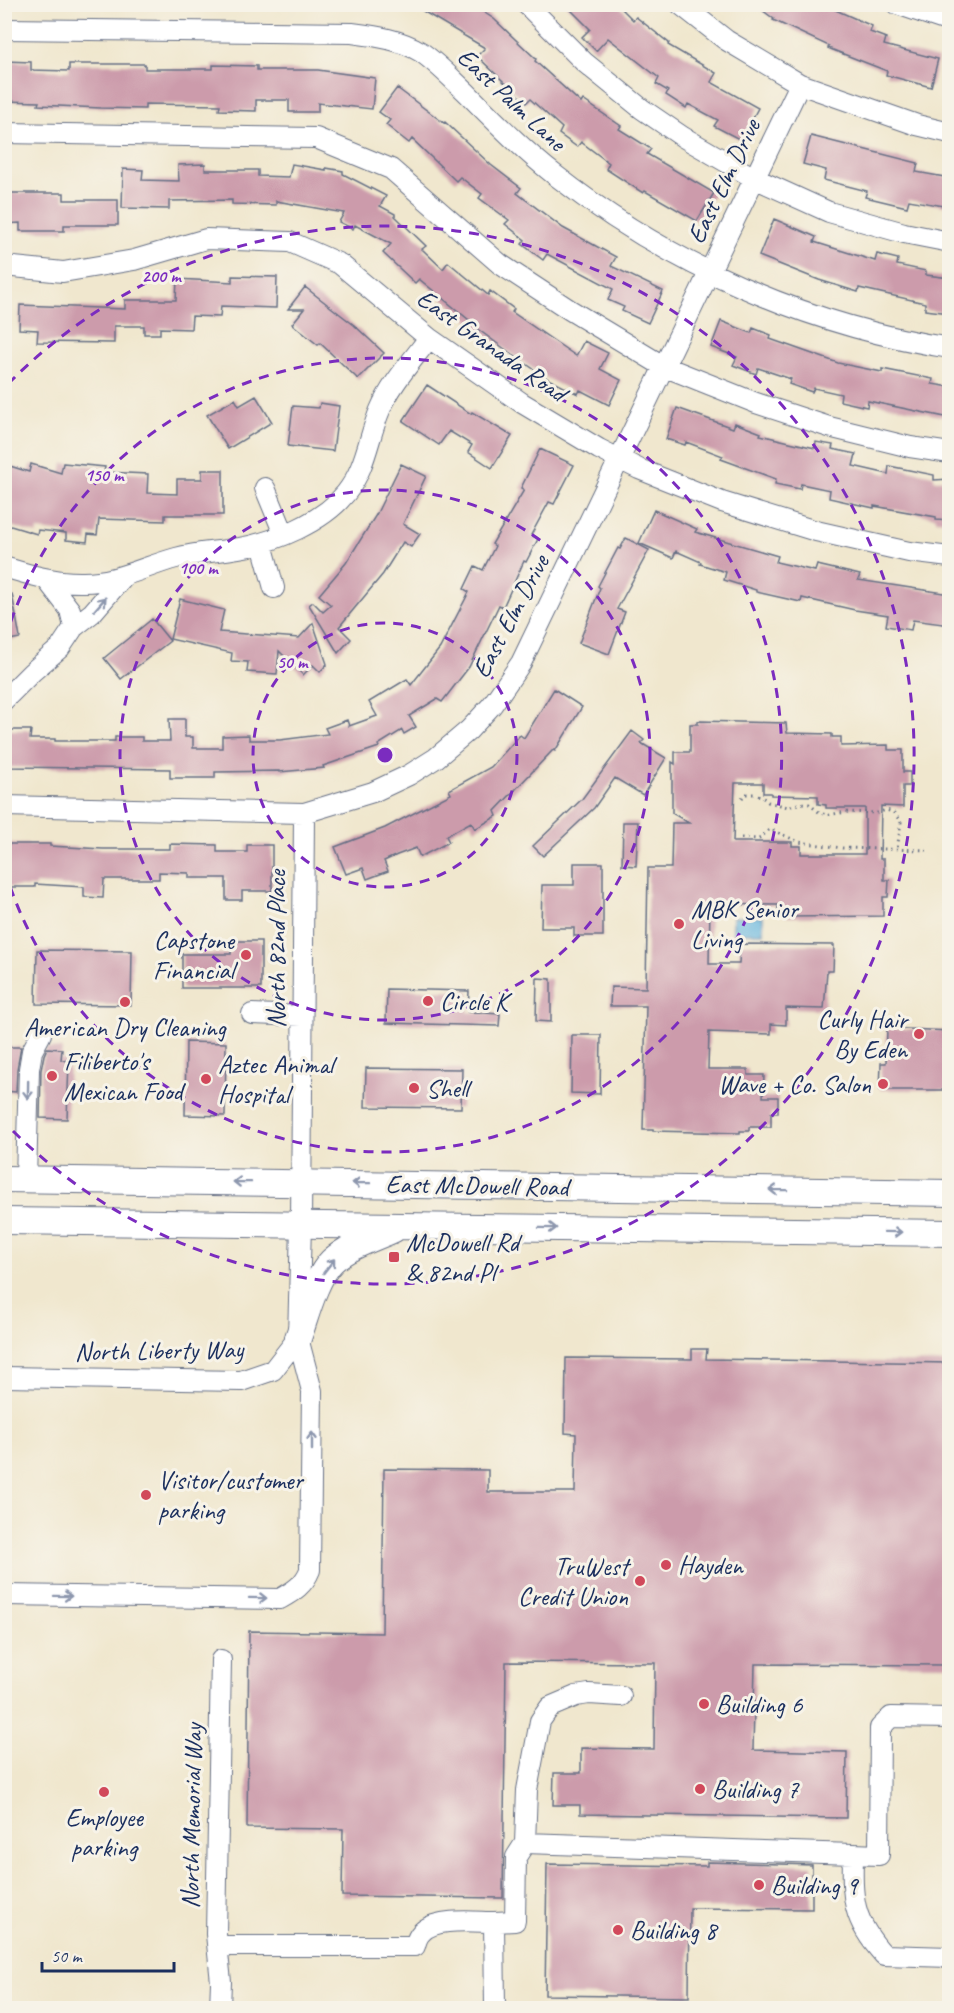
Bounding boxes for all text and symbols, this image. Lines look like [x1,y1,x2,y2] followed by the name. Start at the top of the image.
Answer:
[450,41,575,160] street label: East Palm Lane
[679,112,768,249] street label: East Elm Drive
[142,265,182,287] text: 200 m
[410,282,576,411] street label: East Granada Road
[85,464,125,486] text: 150 m
[464,548,557,683] street label: East Elm Drive
[179,557,219,579] text: 100 m
[93,597,107,612] one-way arrow
[277,651,309,673] text: 50 m
[375,745,395,765] centre of rings
[260,868,293,1028] street label: North 82nd Place
[691,893,799,956] place label: MBK Senior Living
[672,917,686,931] marker: MBK Senior Living
[153,924,239,987] place label: Capstone Financial
[239,948,253,962] marker: Capstone Financial
[440,985,513,1018] place label: Circle K
[421,994,435,1008] marker: Circle K
[118,995,132,1009] marker: American Dry Cleaning
[817,1003,910,1066] place label: Curly Hair By Eden
[24,1011,228,1044] place label: American Dry Cleaning
[912,1027,926,1041] marker: Curly Hair By Eden
[64,1045,186,1108] place label: Filiberto's Mexican Food
[218,1048,338,1111] place label: Aztec Animal Hospital
[718,1068,871,1101] place label: Wave + Co. Salon
[45,1069,59,1083] marker: Filiberto's Mexican Food
[199,1072,213,1086] marker: Aztec Animal Hospital
[426,1072,473,1105] place label: Shell
[876,1077,890,1091] marker: Wave + Co. Salon
[22,1080,34,1100] one-way arrow
[407,1081,421,1095] marker: Shell
[385,1167,572,1204] street label: East McDowell Road
[233,1176,253,1187] one-way arrow
[352,1177,372,1189] one-way arrow
[768,1184,788,1195] one-way arrow
[538,1222,558,1234] one-way arrow
[406,1226,523,1289] place label: McDowell Rd & 82nd Pl
[882,1226,902,1238] one-way arrow
[387,1250,401,1264] marker: McDowell Rd & 82nd Pl
[323,1258,336,1274] one-way arrow
[74,1332,246,1368] street label: North Liberty Way
[306,1431,318,1451] one-way arrow
[158,1464,305,1527] place label: Visitor/customer parking
[139,1488,153,1502] marker: Visitor/customer parking
[678,1549,744,1582] place label: Hayden
[518,1550,631,1613] place label: TruWest Credit Union
[659,1558,673,1572] marker: Hayden
[633,1574,647,1588] marker: TruWest Credit Union
[52,1590,72,1601] one-way arrow
[247,1592,267,1604] one-way arrow
[716,1688,804,1721] place label: Building 6
[697,1697,711,1711] marker: Building 6
[173,1721,210,1909] street label: North Memorial Way
[712,1773,800,1806] place label: Building 7
[693,1782,707,1796] marker: Building 7
[97,1785,111,1799] marker: Employee parking
[65,1801,144,1864] place label: Employee parking
[771,1869,860,1902] place label: Building 9
[752,1878,766,1892] marker: Building 9
[630,1914,719,1947] place label: Building 8
[611,1923,625,1937] marker: Building 8
[42,1935,174,1973] scale bar
[51,1945,84,1967] text: 50 m

